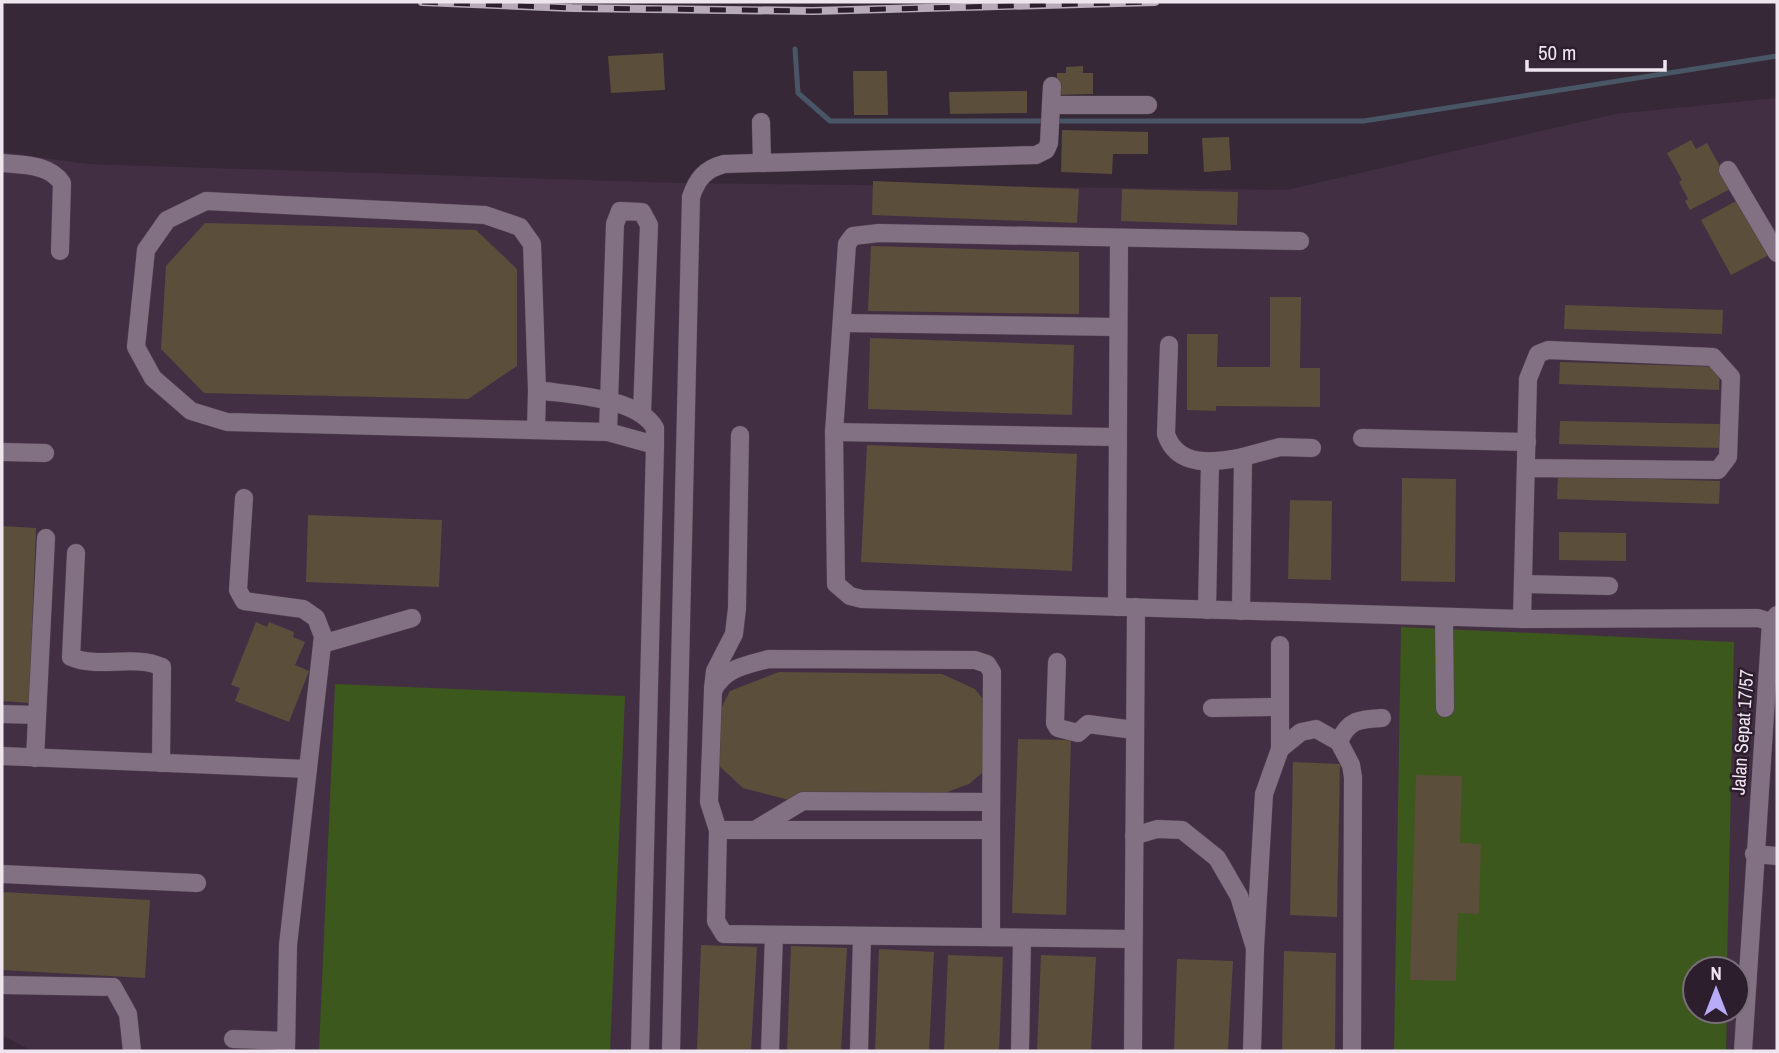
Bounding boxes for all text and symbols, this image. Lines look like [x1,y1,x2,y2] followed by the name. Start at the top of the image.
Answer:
[1527,28,1665,72] scale bar
[1538,38,1576,67] text: 50 m
[1725,668,1759,796] street label: Jalan Sepat 17/57
[1681,955,1751,1025] north arrow
[1710,960,1722,986] text: N

